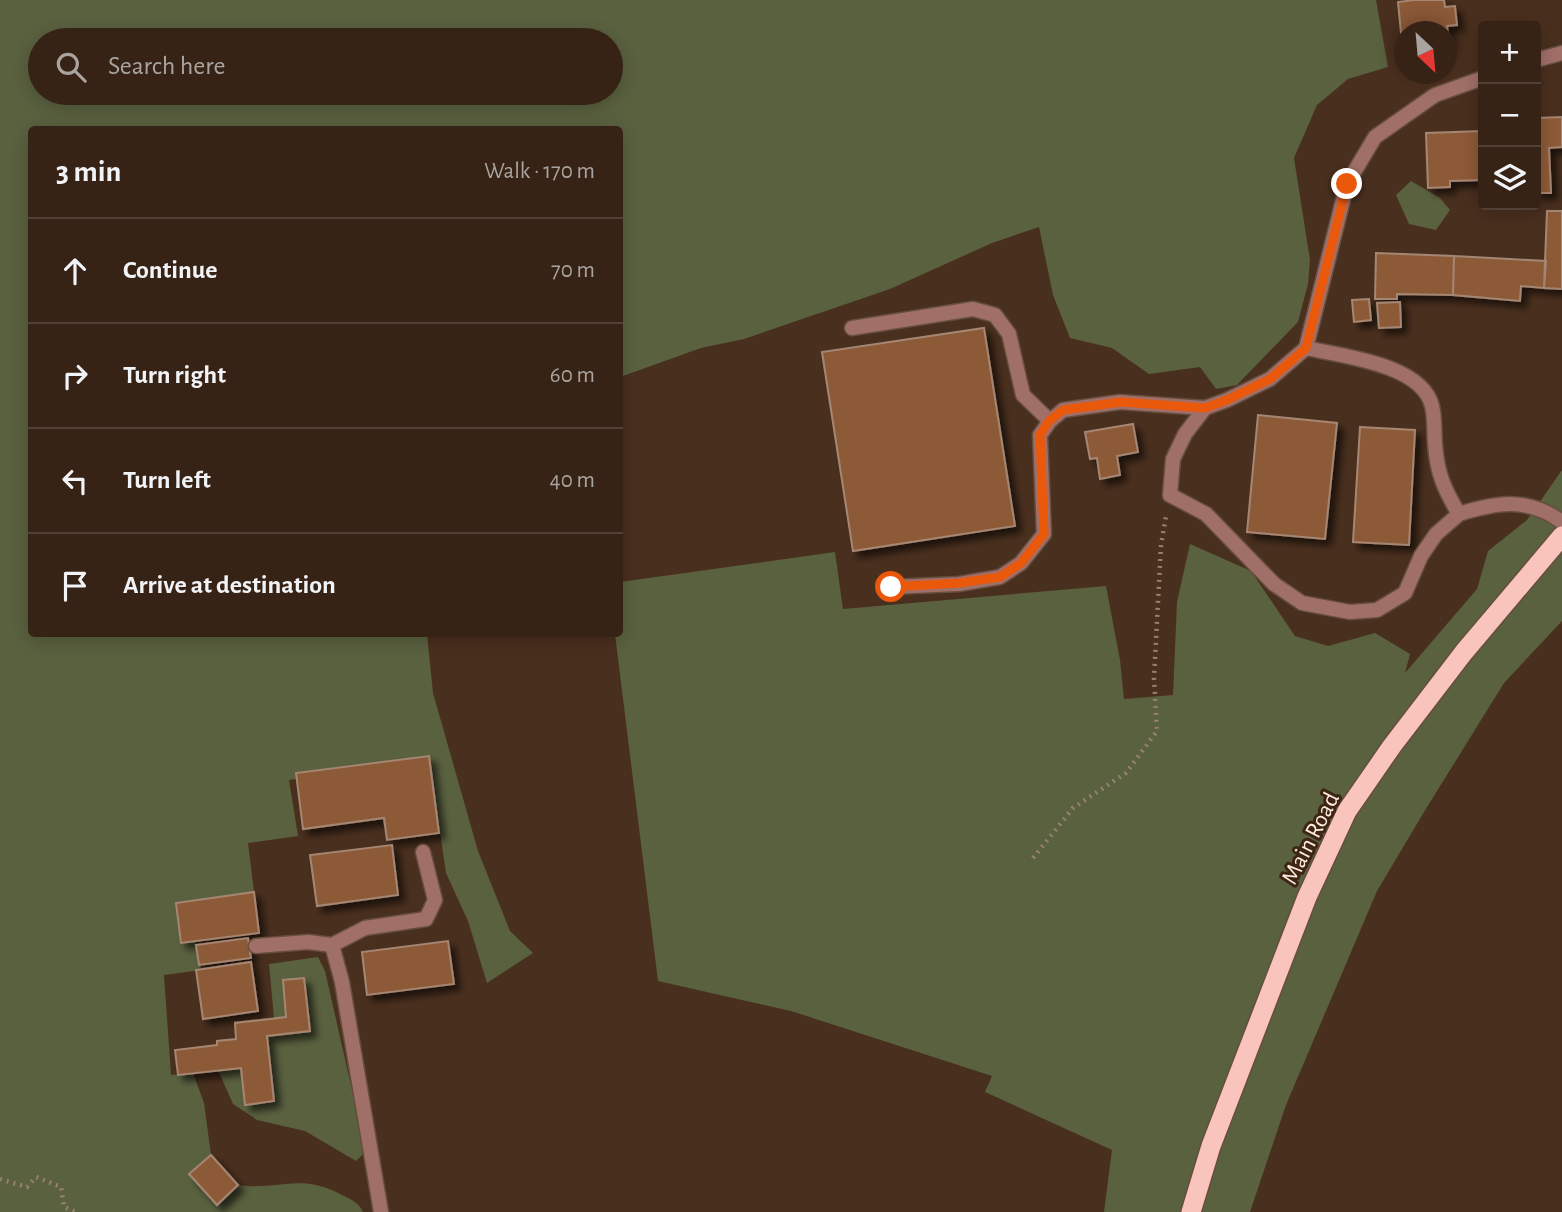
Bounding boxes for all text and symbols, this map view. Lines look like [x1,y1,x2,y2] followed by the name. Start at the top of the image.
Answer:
[1394,21,1457,84] north arrow
[1478,21,1541,210] map controls
[1478,21,1541,84] button: +
[28,28,623,105] search box
[52,48,90,86] icon: search
[108,53,226,79] text: Search here
[1478,84,1541,147] button: −
[1478,147,1541,210] button: layers
[56,157,121,187] text: 3 min
[484,160,595,183] text: Walk · 170 m
[1331,168,1362,199] route end
[56,252,94,290] icon: ahead
[123,257,218,283] text: Continue
[551,259,595,282] text: 70 m
[56,357,94,395] icon: right
[123,362,226,388] text: Turn right
[550,364,595,387] text: 60 m
[56,462,94,500] icon: left
[123,467,211,493] text: Turn left
[550,469,595,492] text: 40 m
[56,567,94,605] icon: arrive
[875,571,906,602] route start
[123,572,336,598] text: Arrive at destination
[1278,789,1344,888] street label: Main Road

